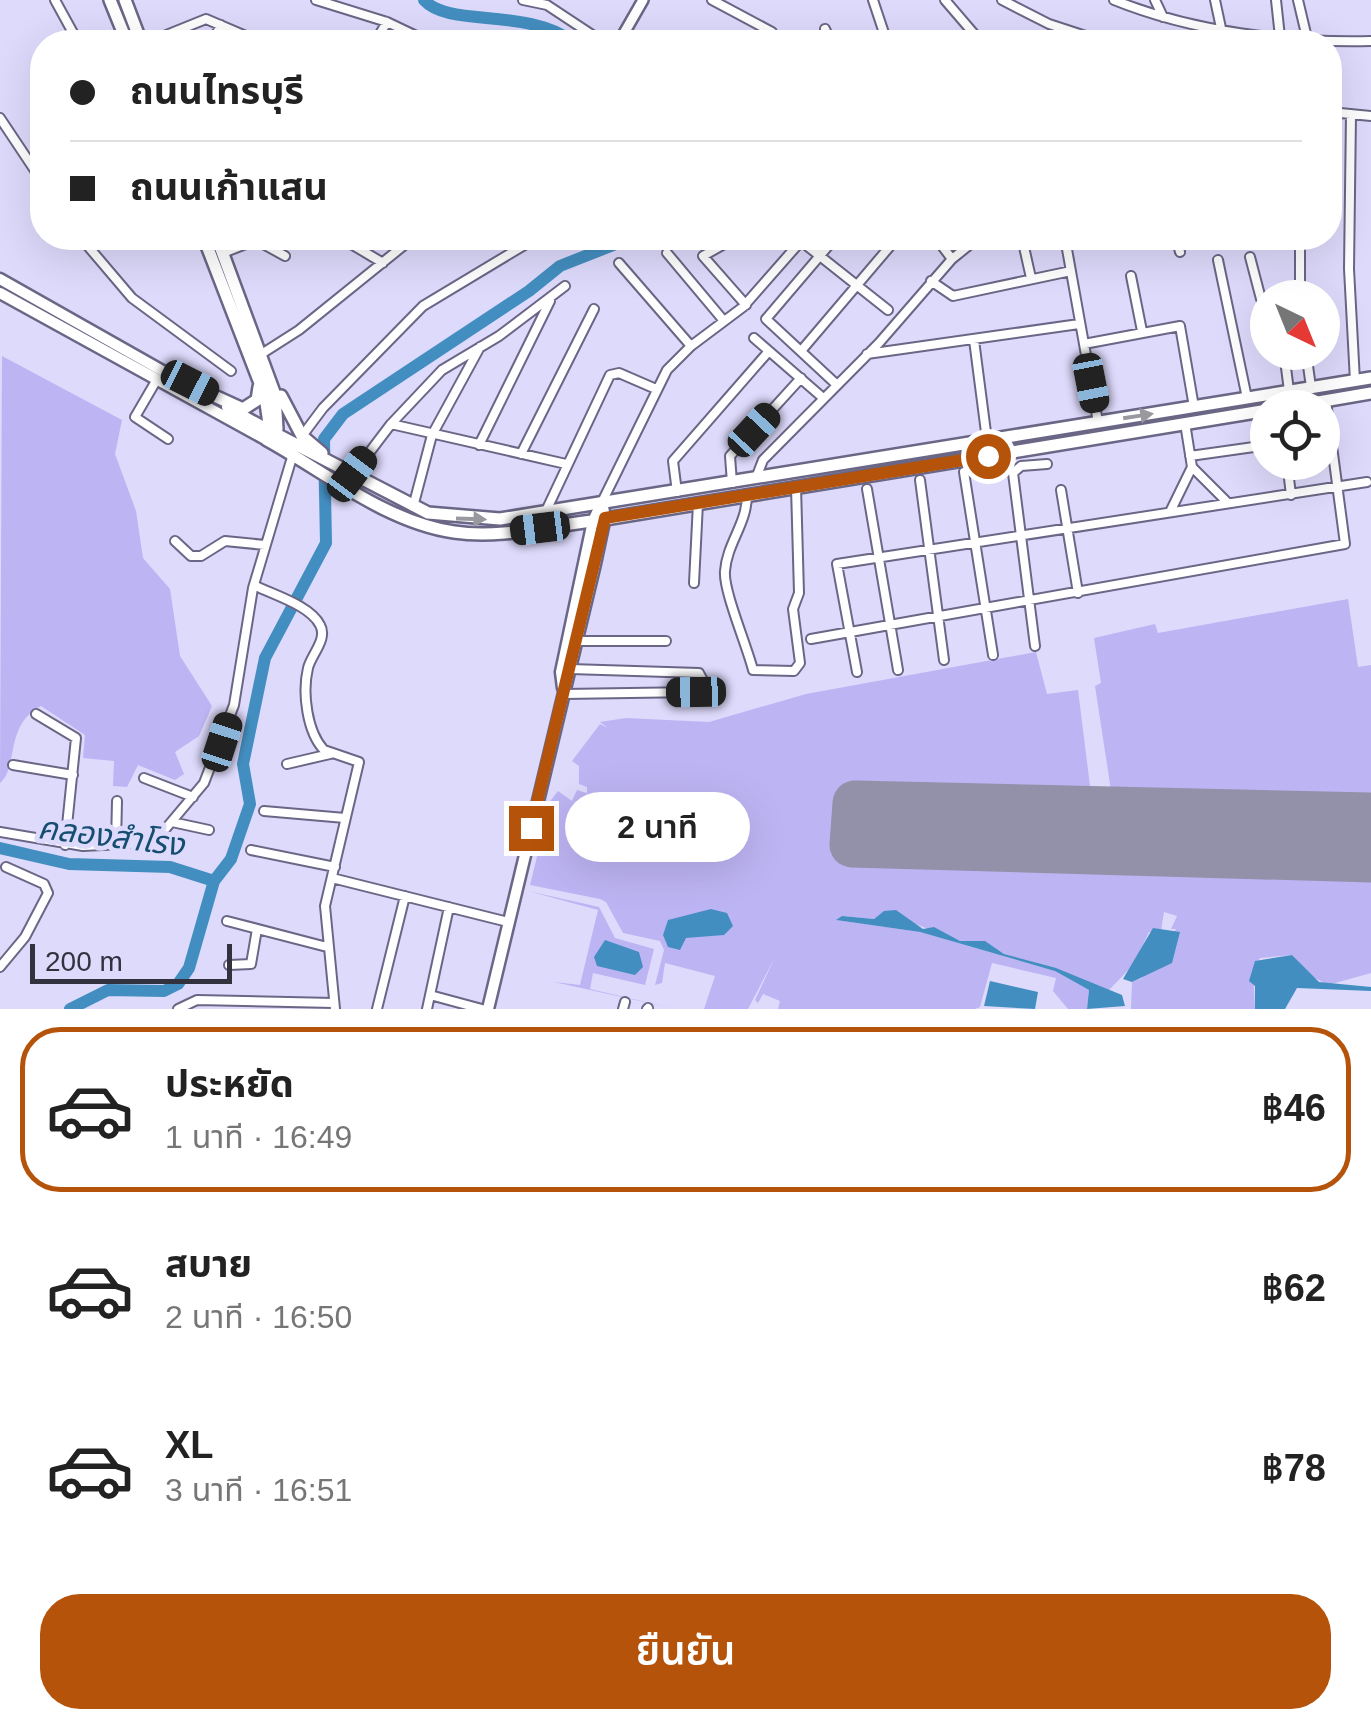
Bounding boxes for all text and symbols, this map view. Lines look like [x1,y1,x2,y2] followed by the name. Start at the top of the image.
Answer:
[130,70,304,112] text: ถนนไทรบุรี
[130,166,328,208] text: ถนนเก้าแสน
[1250,280,1340,370] north arrow
[1250,280,1340,480] map controls
[1071,351,1111,415] car
[156,356,224,410] car
[1250,390,1340,480] button: locate
[723,398,785,462] car
[1122,407,1154,423] one-way arrow
[966,434,1011,479] route start
[322,441,382,507] car
[508,509,572,547] car
[456,511,488,527] one-way arrow
[666,676,726,708] car
[198,709,246,775] car
[566,793,751,863] callout: 2 นาที
[509,806,554,851] route end
[36,809,188,863] water label: คลองสำโรง
[617,809,698,845] text: 2 นาที
[30,939,232,984] scale bar
[45,946,123,977] text: 200 m
[165,1063,294,1105] text: ประหยัด
[45,1065,135,1155] icon: car
[1262,1087,1326,1129] text: ฿46
[165,1119,352,1155] text: 1 นาที · 16:49
[165,1243,252,1285] text: สบาย
[45,1245,135,1335] icon: car
[1262,1267,1326,1309] text: ฿62
[165,1299,352,1335] text: 2 นาที · 16:50
[165,1424,214,1466] text: XL
[45,1425,135,1515] icon: car
[1262,1447,1326,1489] text: ฿78
[165,1472,352,1508] text: 3 นาที · 16:51
[40,1594,1331,1709] button: ยืนยัน

